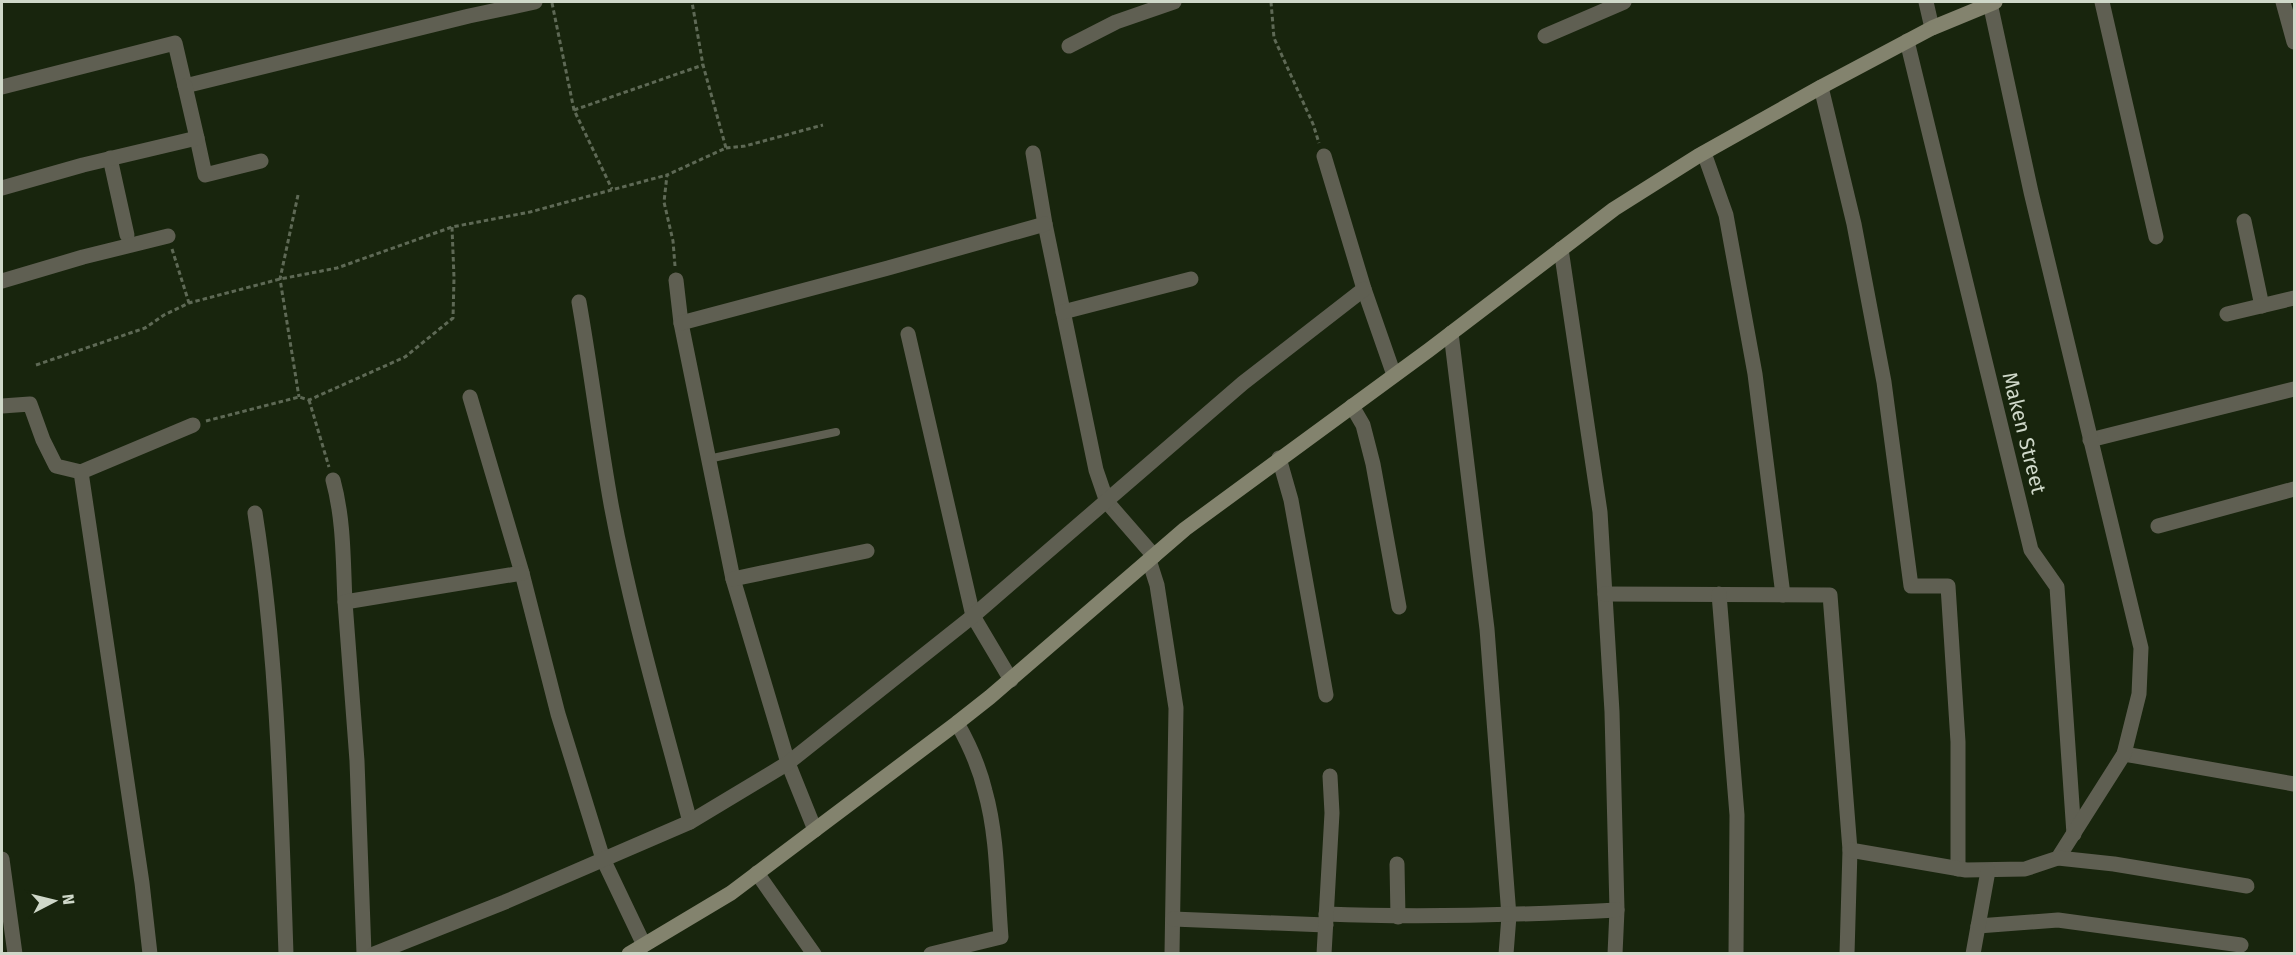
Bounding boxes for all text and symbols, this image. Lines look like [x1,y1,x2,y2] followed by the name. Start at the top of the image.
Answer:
[1996,369,2052,497] street label: Maken Street
[24,871,84,931] north arrow
[58,893,78,906] text: N

